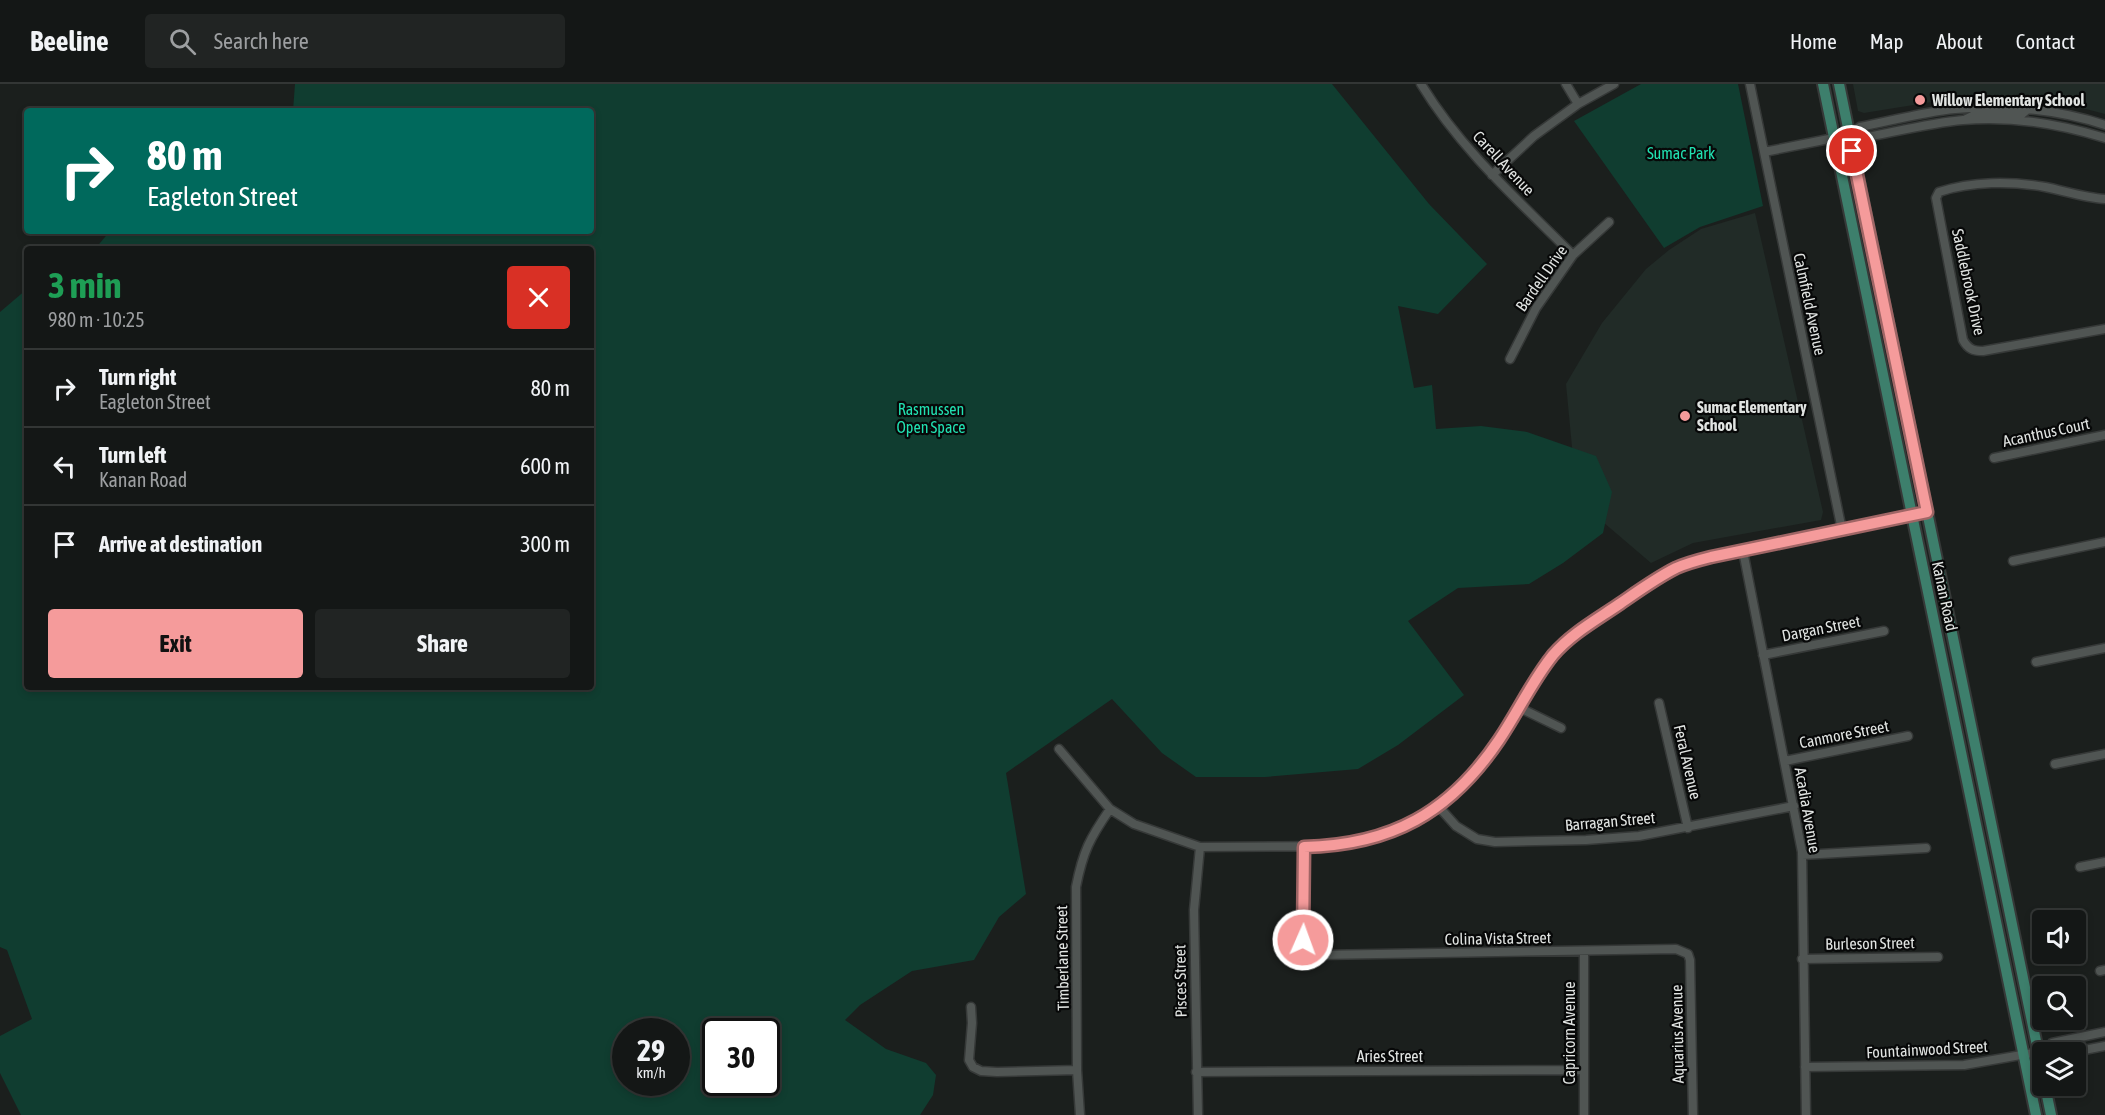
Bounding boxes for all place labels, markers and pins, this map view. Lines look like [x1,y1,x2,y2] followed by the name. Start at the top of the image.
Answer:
[1931,91,2085,109] place label: Willow Elementary School
[1913,93,1927,107] marker: Willow Elementary School
[1826,125,1877,176] pin
[1697,398,1807,434] place label: Sumac Elementary School
[1678,409,1692,423] marker: Sumac Elementary School

